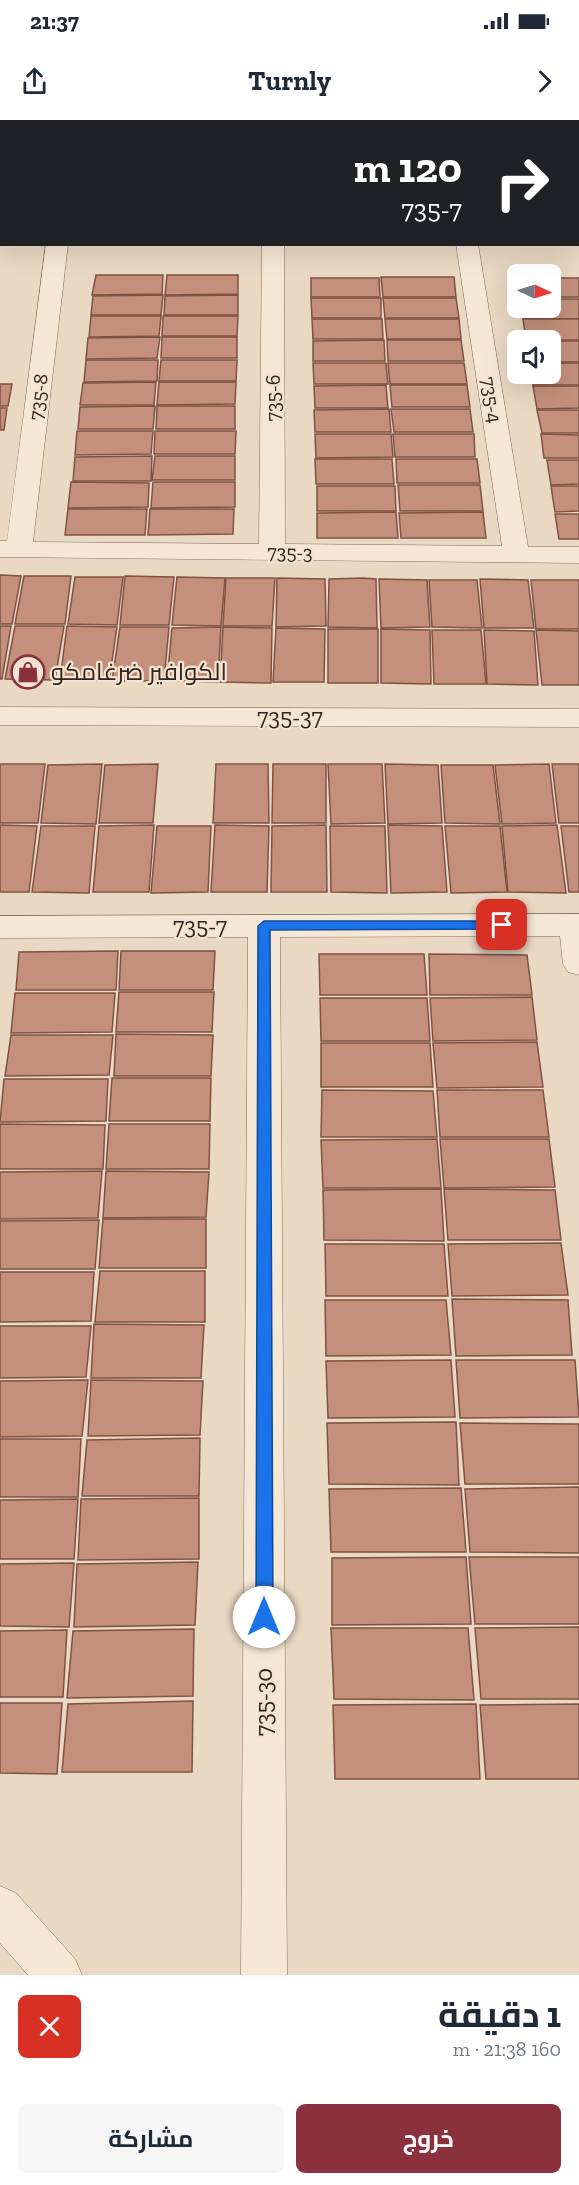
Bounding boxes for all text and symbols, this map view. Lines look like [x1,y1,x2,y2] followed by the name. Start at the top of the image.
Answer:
[30,8,79,35] text: 21:37
[18,65,51,98] icon: share
[248,65,331,97] text: Turnly
[528,65,561,98] icon: forward
[354,142,462,193] text: 120 m
[483,144,561,222] icon: right
[401,193,462,225] text: 735-7
[507,264,561,318] north arrow
[507,264,561,384] map controls
[507,330,561,384] button: sound
[23,372,53,422] street label: 735-8
[261,375,285,421] street label: 735-6
[476,375,508,425] street label: 735-4
[267,540,313,564] street label: 735-3
[10,654,46,690] shop icon: الكوافير ضرغامكو
[51,657,227,686] place label: الكوافير ضرغامكو
[257,702,323,731] street label: 735-37
[476,899,527,950] pin
[485,908,518,941] icon: arrive
[173,911,227,940] street label: 735-7
[232,1585,296,1649] position arrow
[249,1668,278,1736] street label: 735-30
[438,1993,561,2036] text: 1 دقيقة
[18,1995,81,2058] button: close
[453,2037,561,2061] text: 160 m · 21:38
[18,2104,284,2173] button: مشاركة
[296,2104,561,2173] button: خروج

